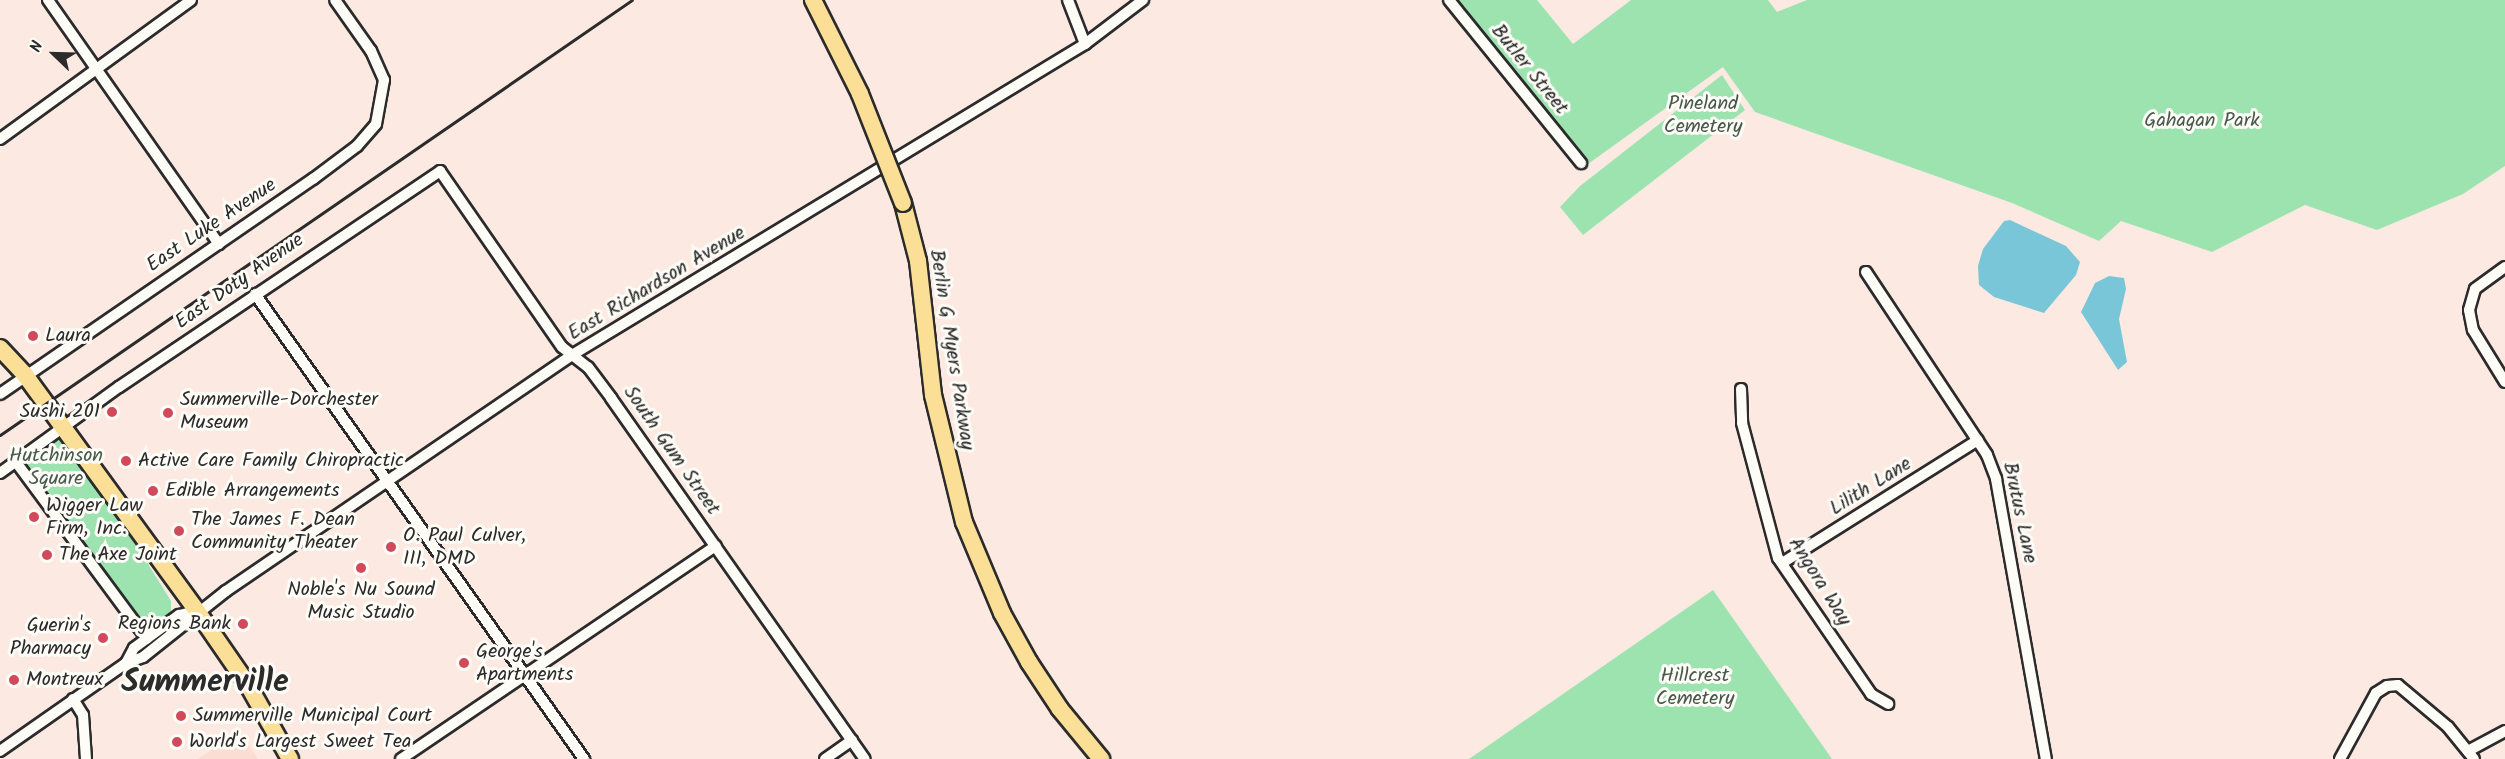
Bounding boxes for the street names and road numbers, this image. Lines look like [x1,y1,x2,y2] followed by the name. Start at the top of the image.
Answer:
[1485,20,1573,120] street label: Butler Street
[143,174,281,278] street label: East Luke Avenue
[564,222,750,346] street label: East Richardson Avenue
[171,229,309,335] street label: East Doty Avenue
[923,248,979,452] street label: Berlin G Myers Parkway
[617,382,725,520] street label: South Gum Street
[1826,453,1916,521] street label: Lilith Lane
[1997,460,2041,566] street label: Brutus Lane
[1782,533,1856,631] street label: Angora Way

